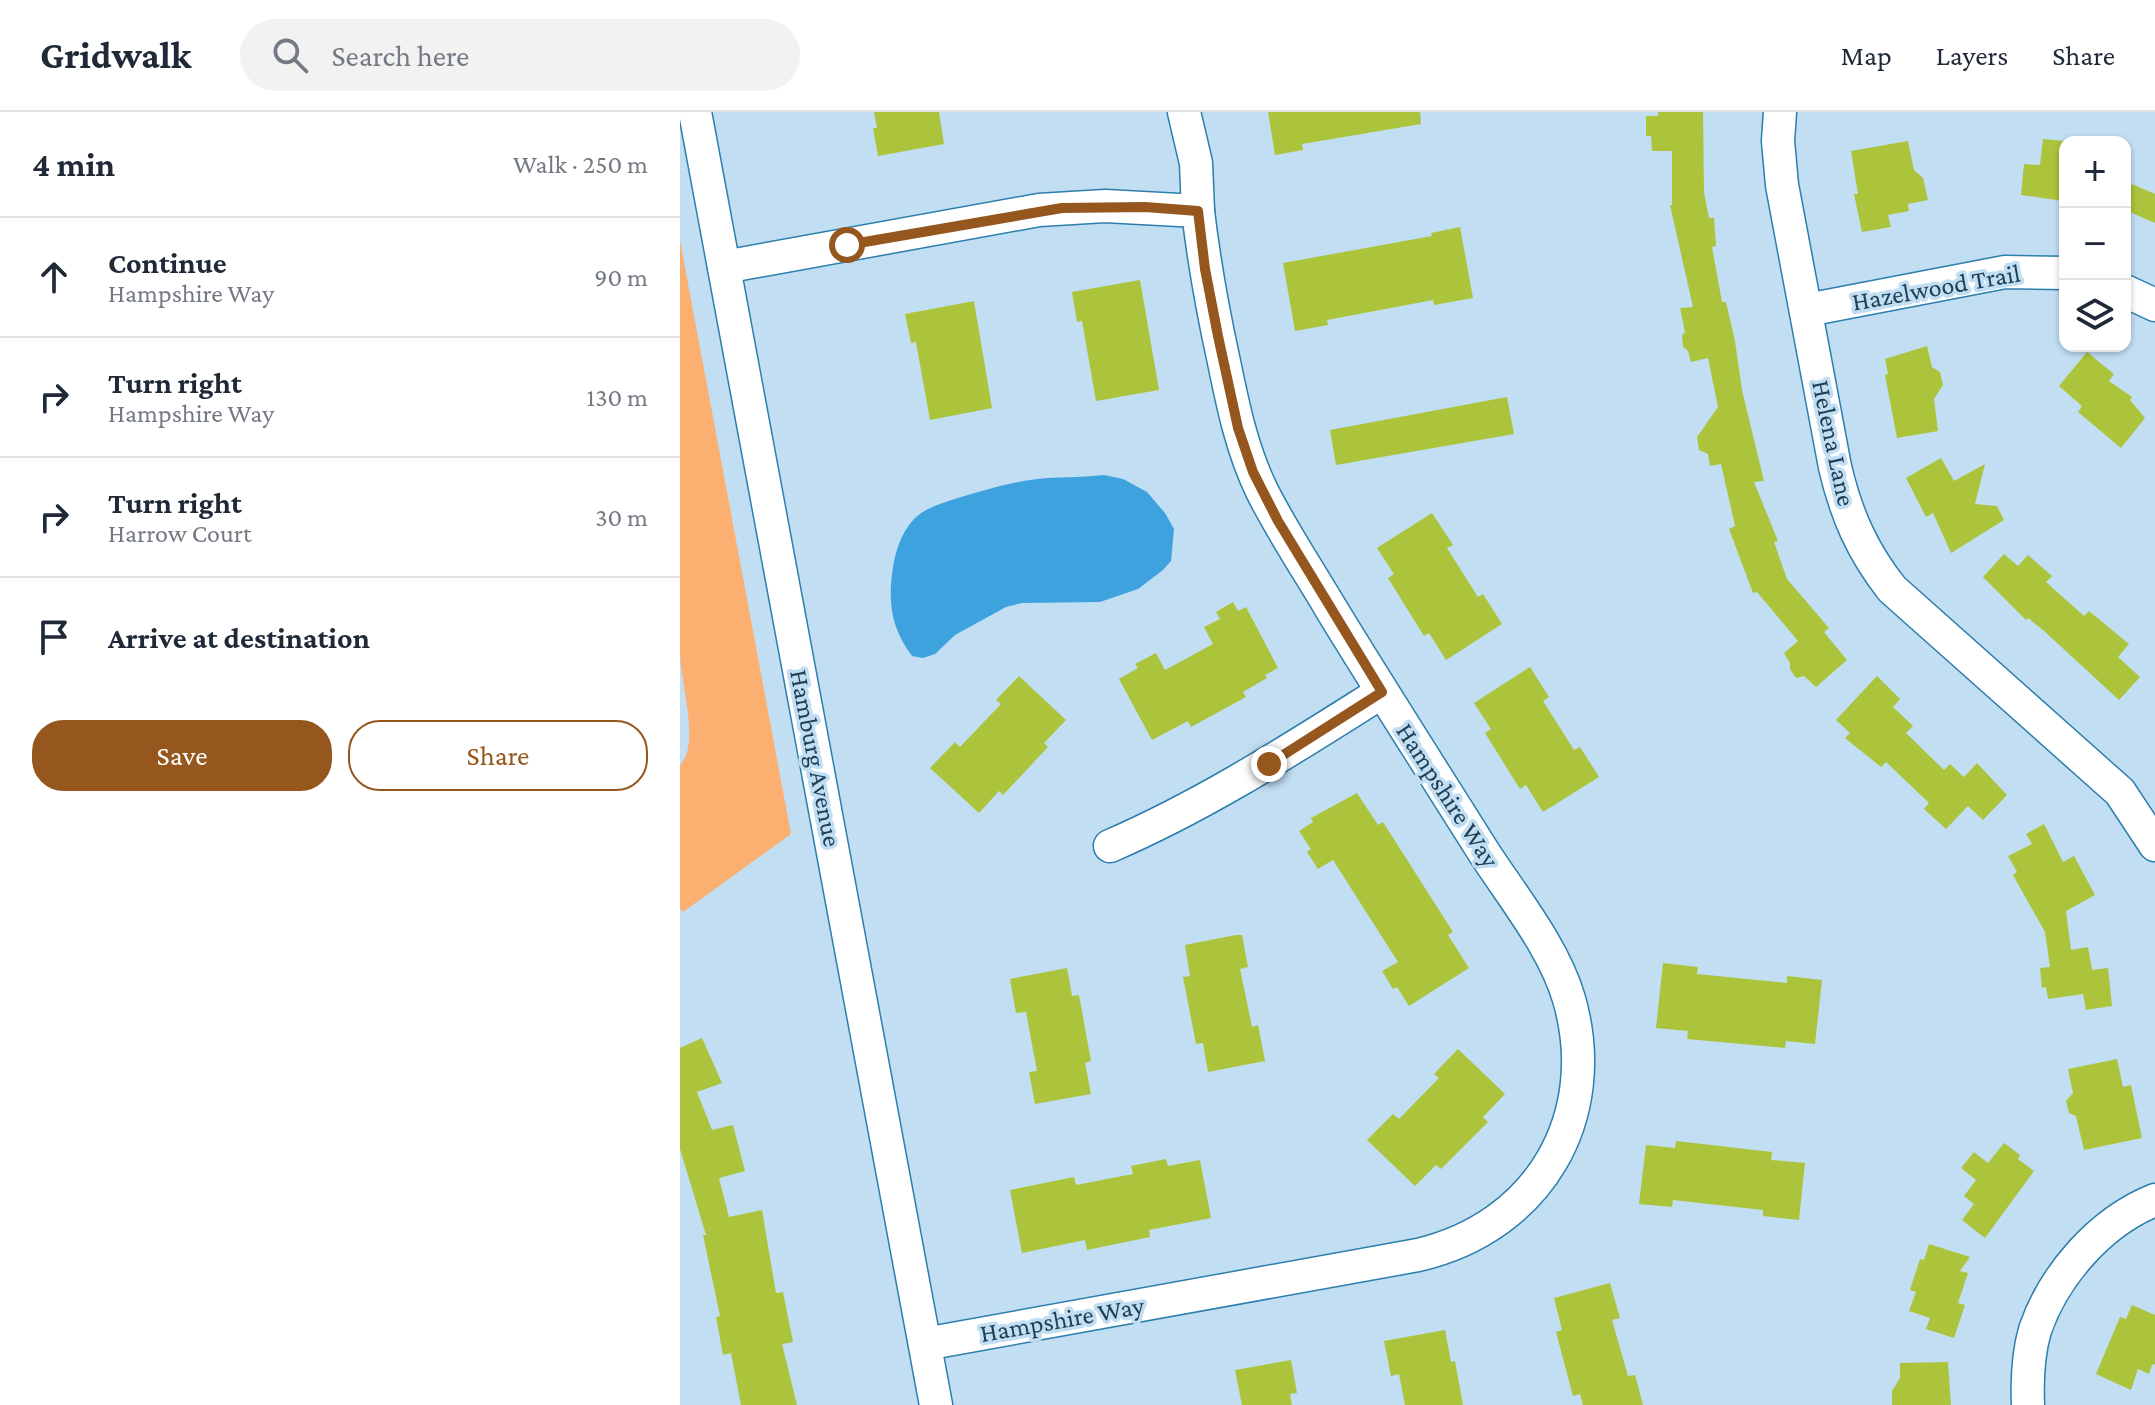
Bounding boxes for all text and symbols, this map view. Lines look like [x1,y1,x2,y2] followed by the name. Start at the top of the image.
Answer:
[240,19,800,91] search box
[268,33,312,77] icon: search
[40,34,192,76] text: Gridwalk
[332,39,469,72] text: Search here
[1841,40,1892,71] text: Map
[1936,40,2008,71] text: Layers
[2052,40,2115,71] text: Share
[2059,136,2131,352] map controls
[2059,136,2131,208] button: +
[32,146,115,183] text: 4 min
[513,150,648,179] text: Walk · 250 m
[2059,208,2131,280] button: −
[829,227,865,263] route start
[108,246,227,279] text: Continue
[32,255,76,299] icon: ahead
[1850,258,2023,317] street label: Hazelwood Trail
[594,263,648,292] text: 90 m
[108,279,274,308] text: Hampshire Way
[2059,280,2131,352] button: layers
[108,366,242,399] text: Turn right
[32,375,76,419] icon: right
[1806,377,1861,509] street label: Helena Lane
[587,383,648,412] text: 130 m
[108,399,274,428] text: Hampshire Way
[108,486,242,519] text: Turn right
[32,495,76,539] icon: right
[595,503,648,532] text: 30 m
[108,519,252,548] text: Harrow Court
[32,615,76,659] icon: arrive
[108,621,370,654] text: Arrive at destination
[784,667,847,849] street label: Hamburg Avenue
[1390,718,1506,874] street label: Hampshire Way
[32,720,332,791] button: Save
[348,720,648,791] button: Share
[1251,746,1287,782] route end
[978,1291,1147,1348] street label: Hampshire Way

